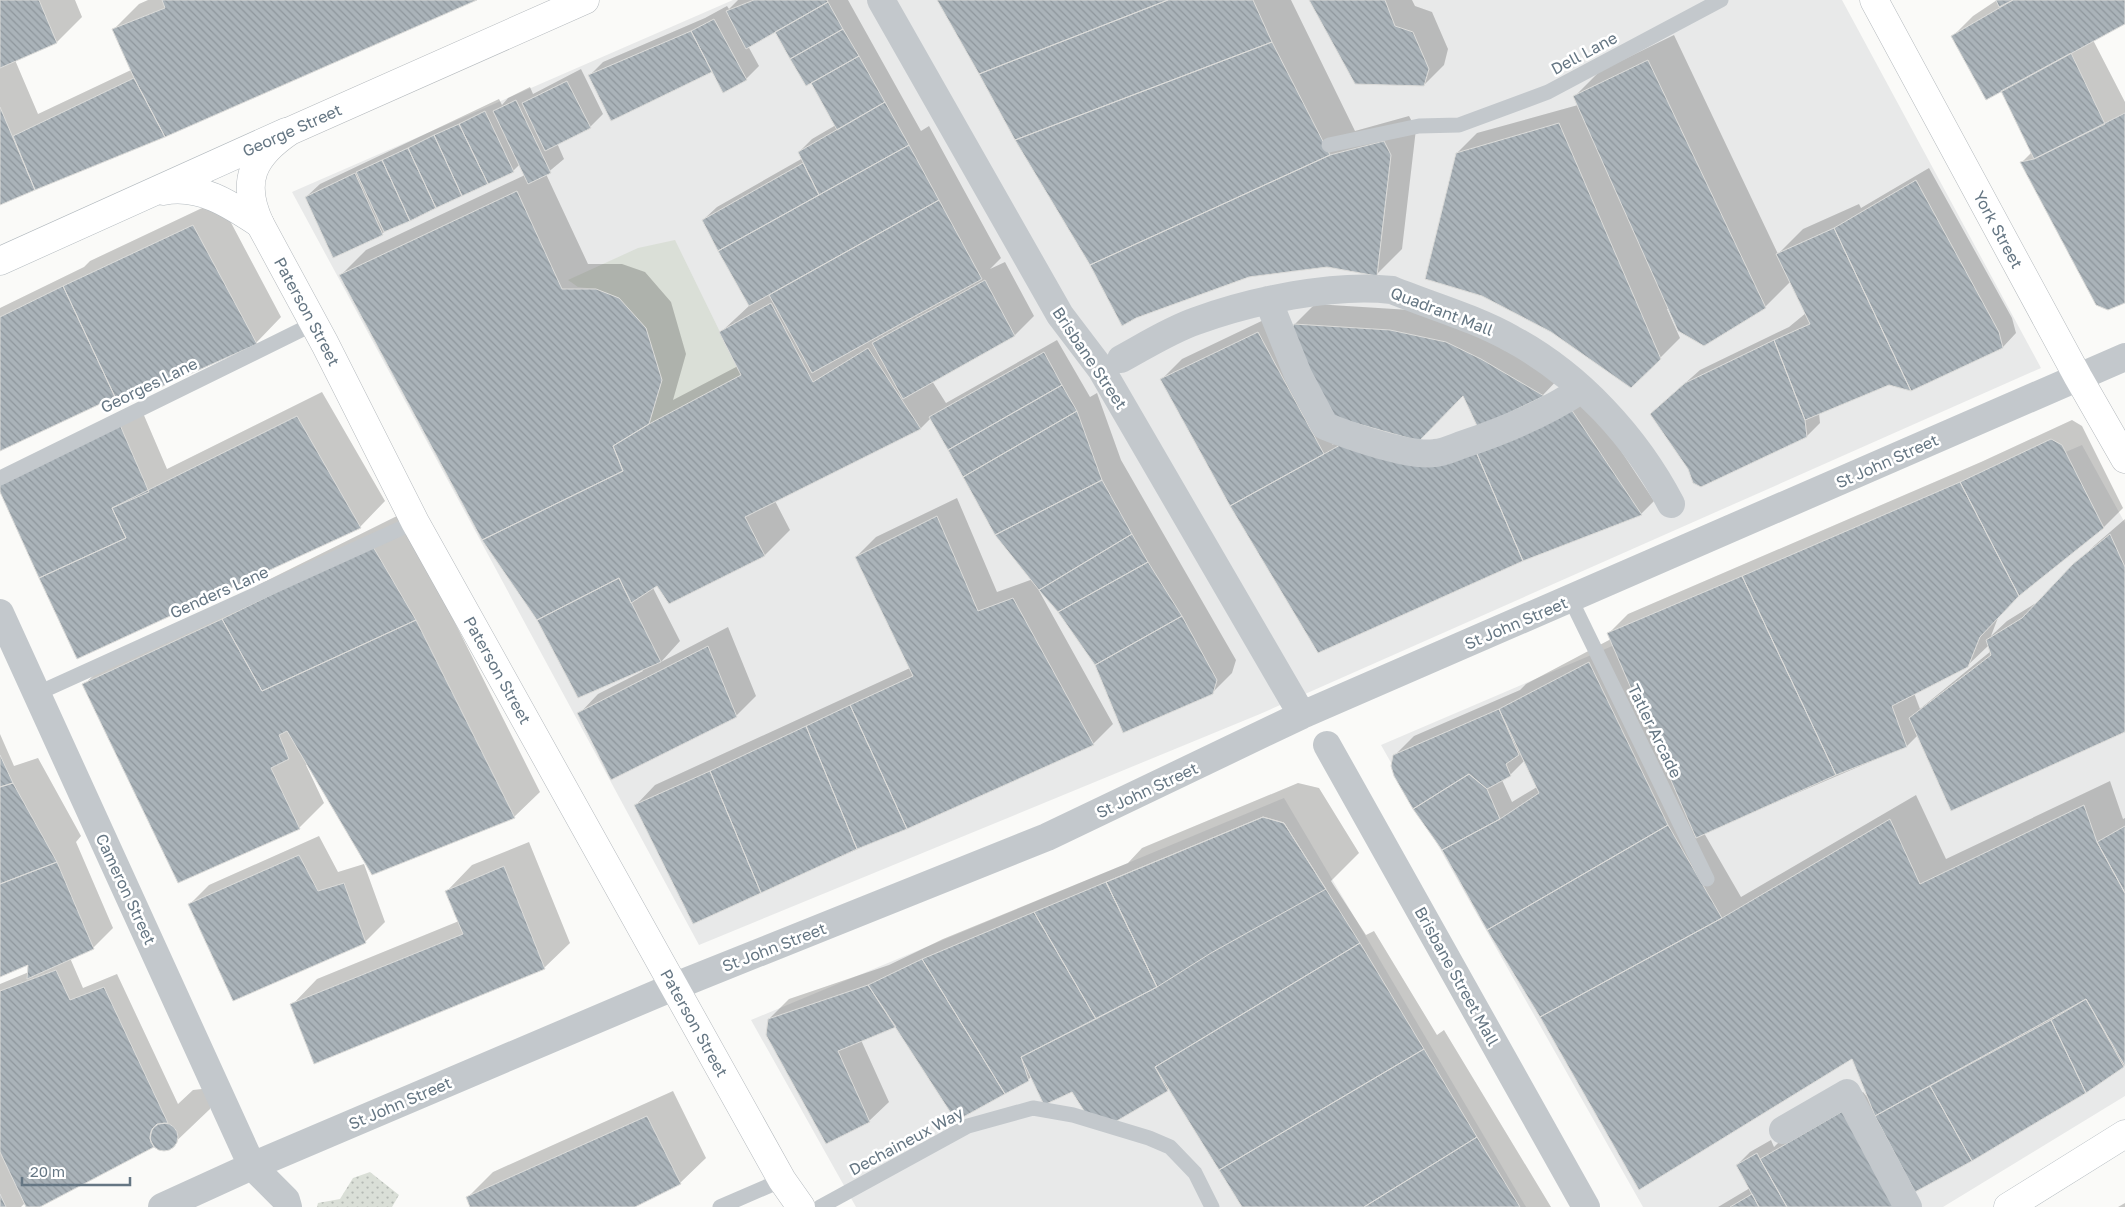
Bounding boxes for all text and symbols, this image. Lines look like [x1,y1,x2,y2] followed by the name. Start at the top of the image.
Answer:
[1547,27,1621,79] street label: Dell Lane
[239,99,345,161] street label: George Street
[1969,187,2027,272] street label: York Street
[270,254,344,369] street label: Paterson Street
[1388,282,1496,340] street label: Quadrant Mall
[1048,303,1132,413] street label: Brisbane Street
[97,353,201,417] street label: Georges Lane
[1833,430,1941,492] street label: St John Street
[167,561,271,623] street label: Genders Lane
[1462,592,1570,654] street label: St John Street
[460,613,536,728] street label: Paterson Street
[1624,681,1686,781] street label: Tatler Arcade
[1093,758,1201,822] street label: St John Street
[92,830,160,948] street label: Cameron Street
[1410,903,1504,1049] street label: Brisbane Street Mall
[719,918,829,976] street label: St John Street
[656,965,732,1080] street label: Paterson Street
[346,1072,454,1134] street label: St John Street
[846,1102,967,1179] street label: Dechaineux Way
[22,1154,130,1186] scale bar
[30,1162,65,1180] text: 20 m

